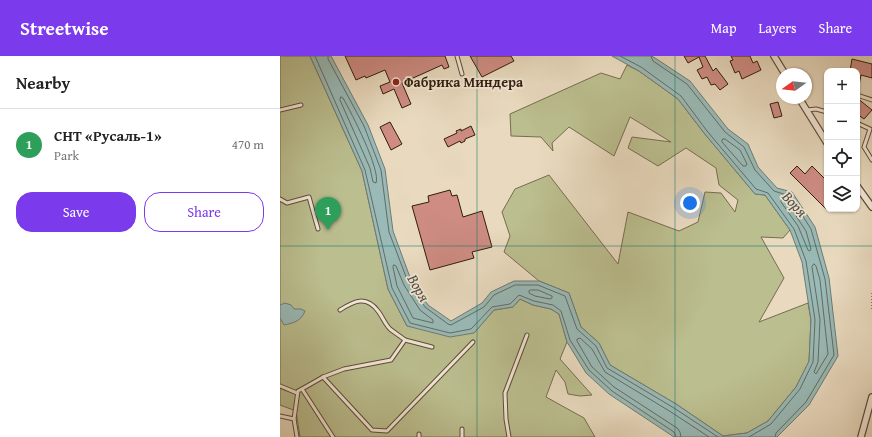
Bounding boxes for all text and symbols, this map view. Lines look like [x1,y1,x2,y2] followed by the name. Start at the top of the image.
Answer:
[20,14,109,42] text: Streetwise
[711,18,737,38] text: Map
[759,18,797,38] text: Layers
[819,18,852,38] text: Share
[776,68,812,104] north arrow
[824,68,860,212] map controls
[824,68,860,104] button: +
[16,70,70,95] text: Nearby
[404,72,524,92] place label: Фабрика Миндера
[391,77,401,87] marker: Фабрика Миндера
[824,104,860,140] button: −
[54,125,162,146] text: СНТ «Русаль-1»
[26,135,32,154] text: 1
[232,135,264,154] text: 470 m
[824,140,860,176] button: locate
[54,146,79,165] text: Park
[824,176,860,212] button: layers
[777,186,813,222] water label: Воря
[16,192,136,232] button: Save
[144,192,264,232] button: Share
[680,193,700,213] your location
[315,197,341,230] pin: 1
[402,269,436,306] water label: Воря

